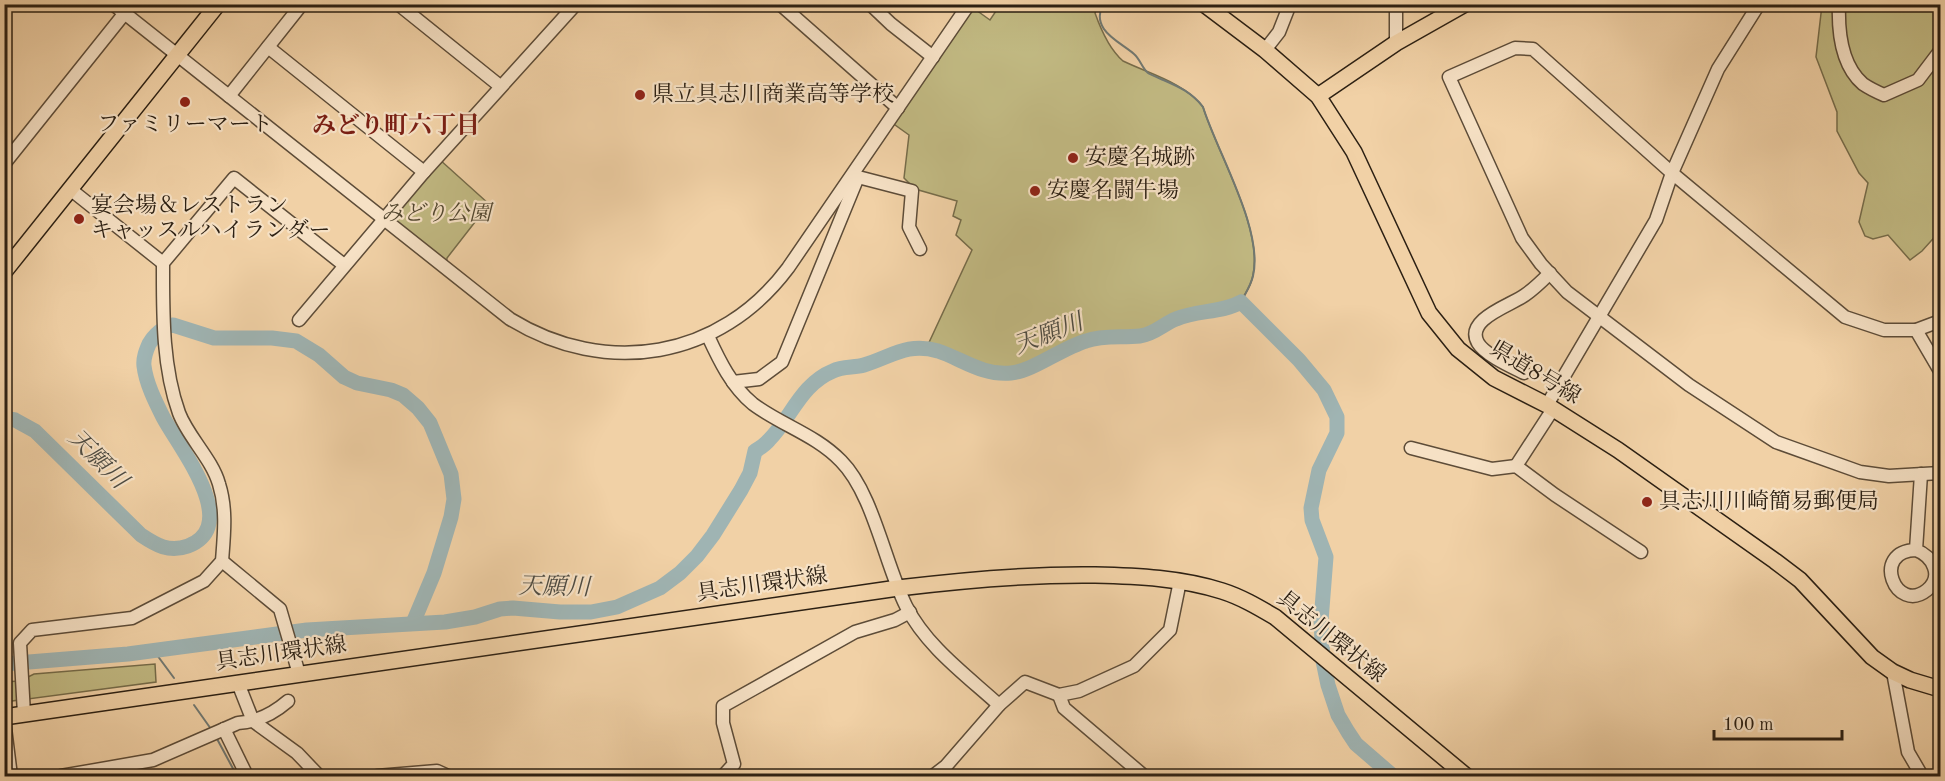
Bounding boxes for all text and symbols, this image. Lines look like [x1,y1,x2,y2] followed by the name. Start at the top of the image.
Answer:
[652,82,894,106] place label: 県立具志川商業高等学校
[633,88,647,102] marker: 県立具志川商業高等学校
[178,95,192,109] marker: ファミリーマート
[312,112,480,139] district label: みどり町六丁目
[97,114,273,136] place label: ファミリーマート
[1085,145,1195,169] place label: 安慶名城跡
[1066,151,1080,165] marker: 安慶名城跡
[1047,178,1179,202] place label: 安慶名闘牛場
[1028,184,1042,198] marker: 安慶名闘牛場
[91,193,331,242] place label: 宴会場＆レストラン キャッスルハイランダー
[381,201,494,225] park label: みどり公園
[72,212,86,226] marker: 宴会場＆レストラン キャッスルハイランダー
[1010,308,1090,359] water label: 天願川
[1486,336,1585,408] street label: 県道8号線
[63,425,134,496] water label: 天願川
[1659,489,1879,513] place label: 具志川川崎簡易郵便局
[1640,495,1654,509] marker: 具志川川崎簡易郵便局
[695,563,829,605] street label: 具志川環状線
[518,573,593,601] water label: 天願川
[1273,585,1390,687] street label: 具志川環状線
[214,632,348,674] street label: 具志川環状線
[1714,703,1842,741] scale bar
[1723,716,1774,734] text: 100 m

